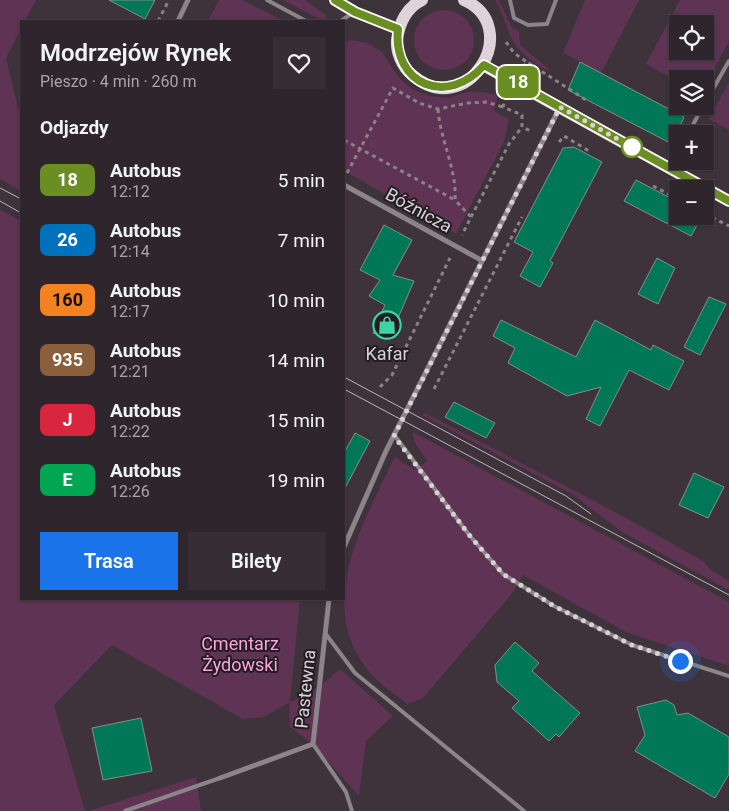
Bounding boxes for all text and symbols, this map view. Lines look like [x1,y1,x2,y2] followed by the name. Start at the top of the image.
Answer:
[669,15,714,225] map controls
[669,15,714,60] button: locate
[273,37,325,89] button: heart
[40,39,231,67] text: Modrzejów Rynek
[496,66,540,98] line badge: 18
[669,70,714,115] button: layers
[508,71,528,92] text: 18
[40,72,197,91] text: Pieszo · 4 min · 260 m
[40,116,109,139] text: Odjazdy
[669,125,714,170] button: +
[621,136,643,158] unlabelled marker
[110,159,181,182] text: Autobus
[57,169,78,190] text: 18
[278,169,325,192] text: 5 min
[669,180,714,225] button: −
[110,182,150,201] text: 12:12
[382,183,456,237] street label: Bóźnicza
[110,219,181,242] text: Autobus
[57,229,78,250] text: 26
[278,229,325,252] text: 7 min
[110,242,150,261] text: 12:14
[110,279,181,302] text: Autobus
[52,289,83,310] text: 160
[267,289,325,312] text: 10 min
[110,302,150,321] text: 12:17
[372,310,402,340] shop icon: Kafar
[110,339,181,362] text: Autobus
[365,343,409,364] place label: Kafar
[52,349,83,370] text: 935
[267,349,325,372] text: 14 min
[110,362,150,381] text: 12:21
[110,399,181,422] text: Autobus
[62,409,73,430] text: J
[267,409,325,432] text: 15 min
[110,422,150,441] text: 12:22
[110,459,181,482] text: Autobus
[62,469,73,490] text: E
[267,469,325,492] text: 19 min
[110,482,150,501] text: 12:26
[40,532,178,590] button: Trasa
[188,532,325,590] button: Bilety
[201,633,279,675] park label: Cmentarz Żydowski
[290,649,320,729] street label: Pastewna
[668,649,693,674] your location

